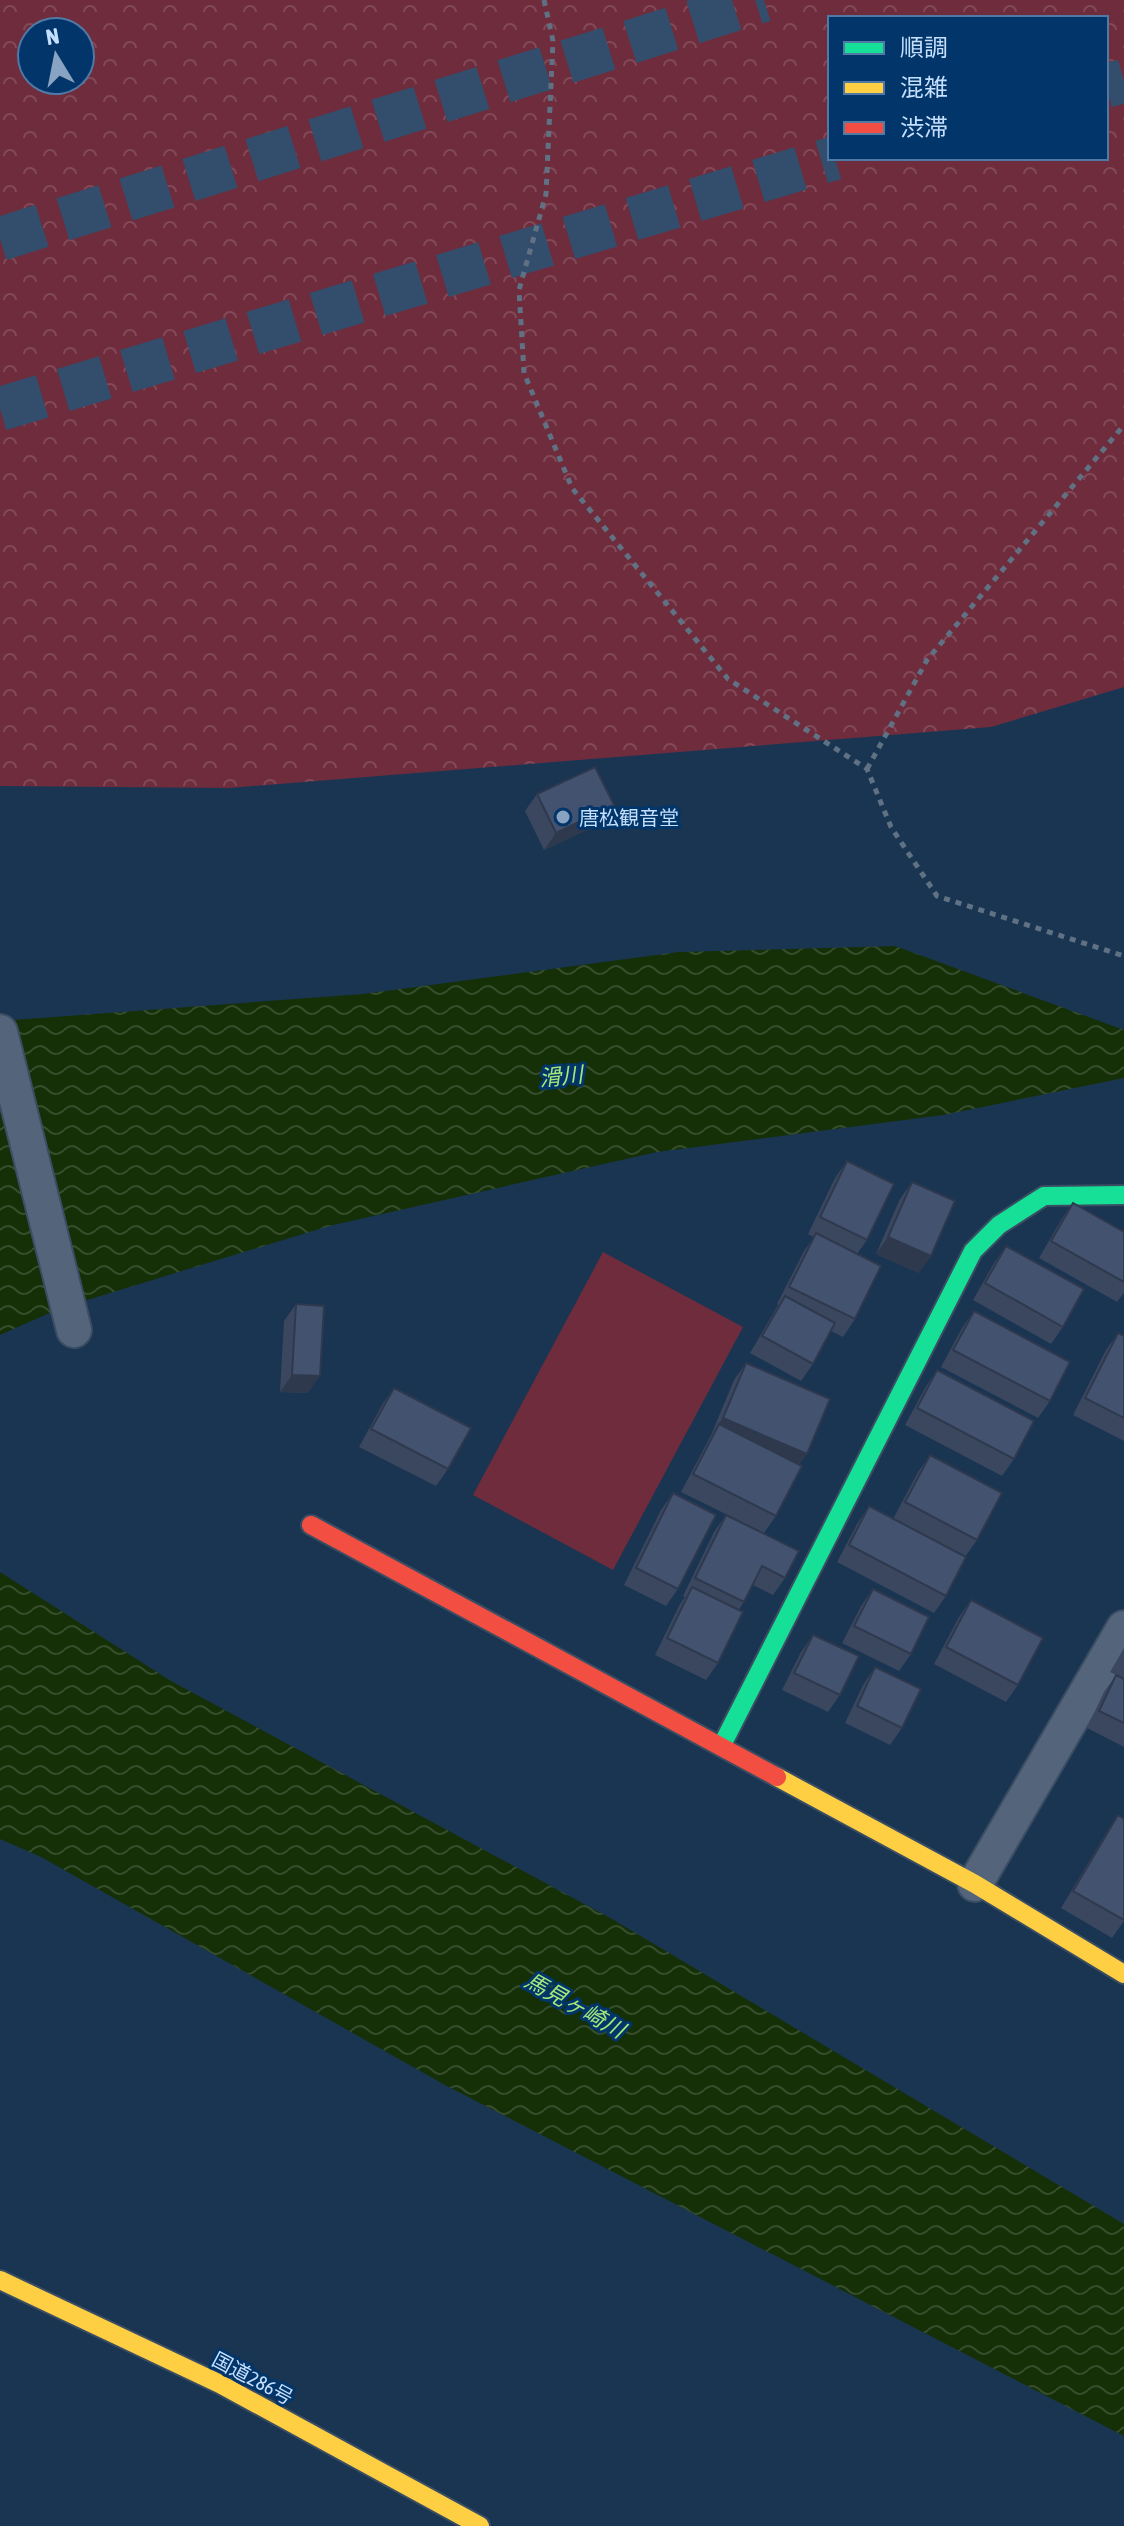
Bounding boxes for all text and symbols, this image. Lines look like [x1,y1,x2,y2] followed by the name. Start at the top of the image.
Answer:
[16,16,96,96] north arrow
[828,16,1108,160] legend
[44,22,61,50] text: N
[900,34,948,61] text: 順調
[900,74,948,101] text: 混雑
[900,114,948,141] text: 渋滞
[579,806,679,829] place label: 唐松観音堂
[554,808,572,826] marker: 唐松観音堂
[538,1061,586,1091] water label: 滑川
[521,1967,631,2044] water label: 馬見ヶ崎川
[209,2347,297,2409] street label: 国道286号

